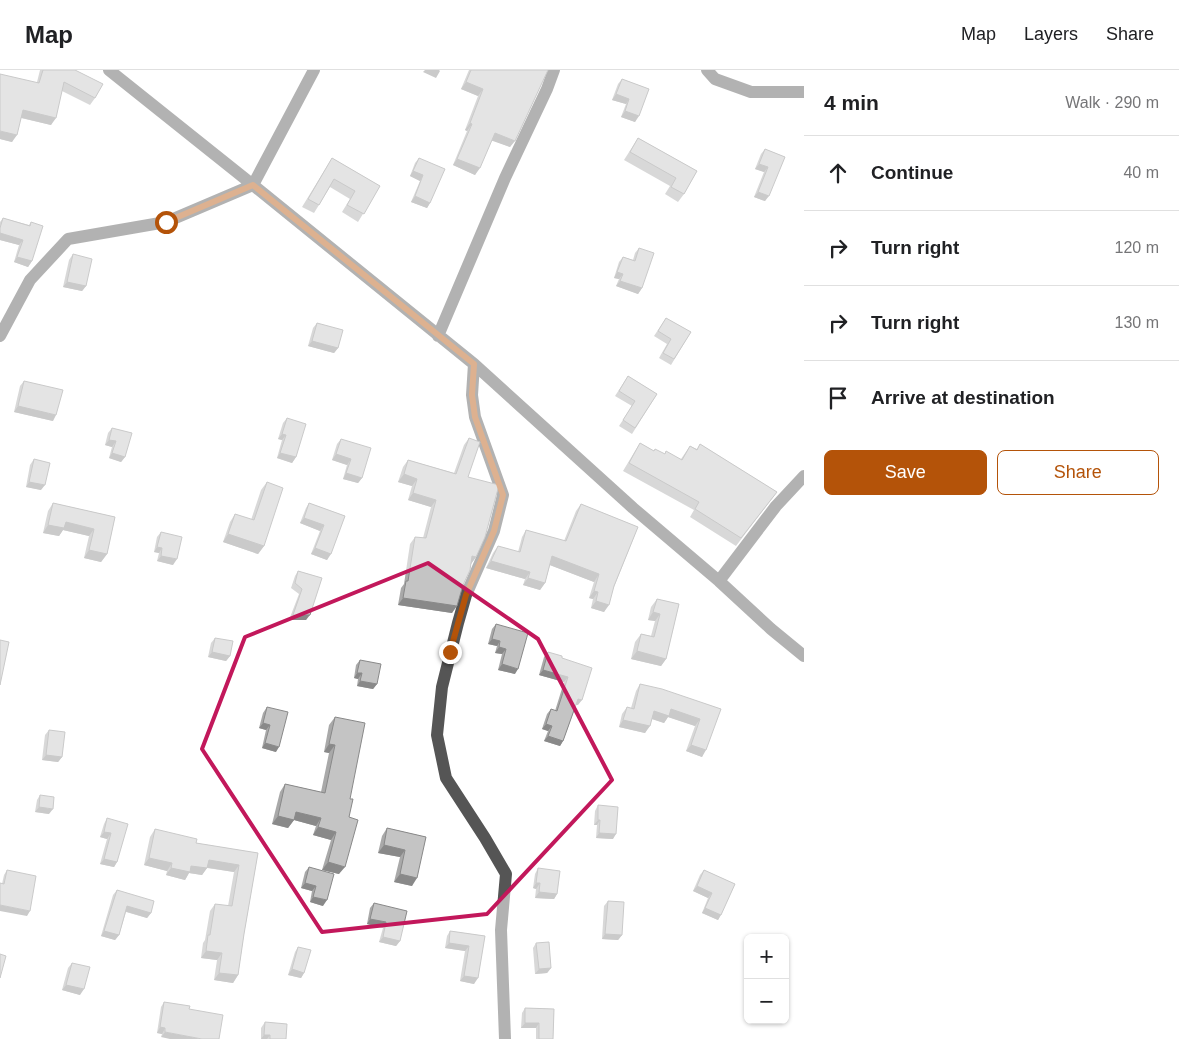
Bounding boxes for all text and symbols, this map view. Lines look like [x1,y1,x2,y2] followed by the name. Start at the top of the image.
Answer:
[25,21,73,48] text: Map
[961,24,996,44] text: Map
[1024,24,1078,44] text: Layers
[1106,24,1154,44] text: Share
[824,91,879,114] text: 4 min
[1065,94,1159,111] text: Walk · 290 m
[824,159,852,187] icon: ahead
[871,162,953,183] text: Continue
[1123,164,1159,181] text: 40 m
[155,211,178,234] route start
[824,234,852,262] icon: right
[871,237,959,258] text: Turn right
[1115,239,1159,256] text: 120 m
[824,309,852,337] icon: right
[871,312,959,333] text: Turn right
[1115,314,1159,331] text: 130 m
[824,384,852,412] icon: arrive
[871,387,1055,408] text: Arrive at destination
[824,450,987,495] button: Save
[997,450,1159,495] button: Share
[439,641,462,664] route end
[744,934,789,1024] map controls
[744,934,789,979] button: +
[744,979,789,1024] button: −

